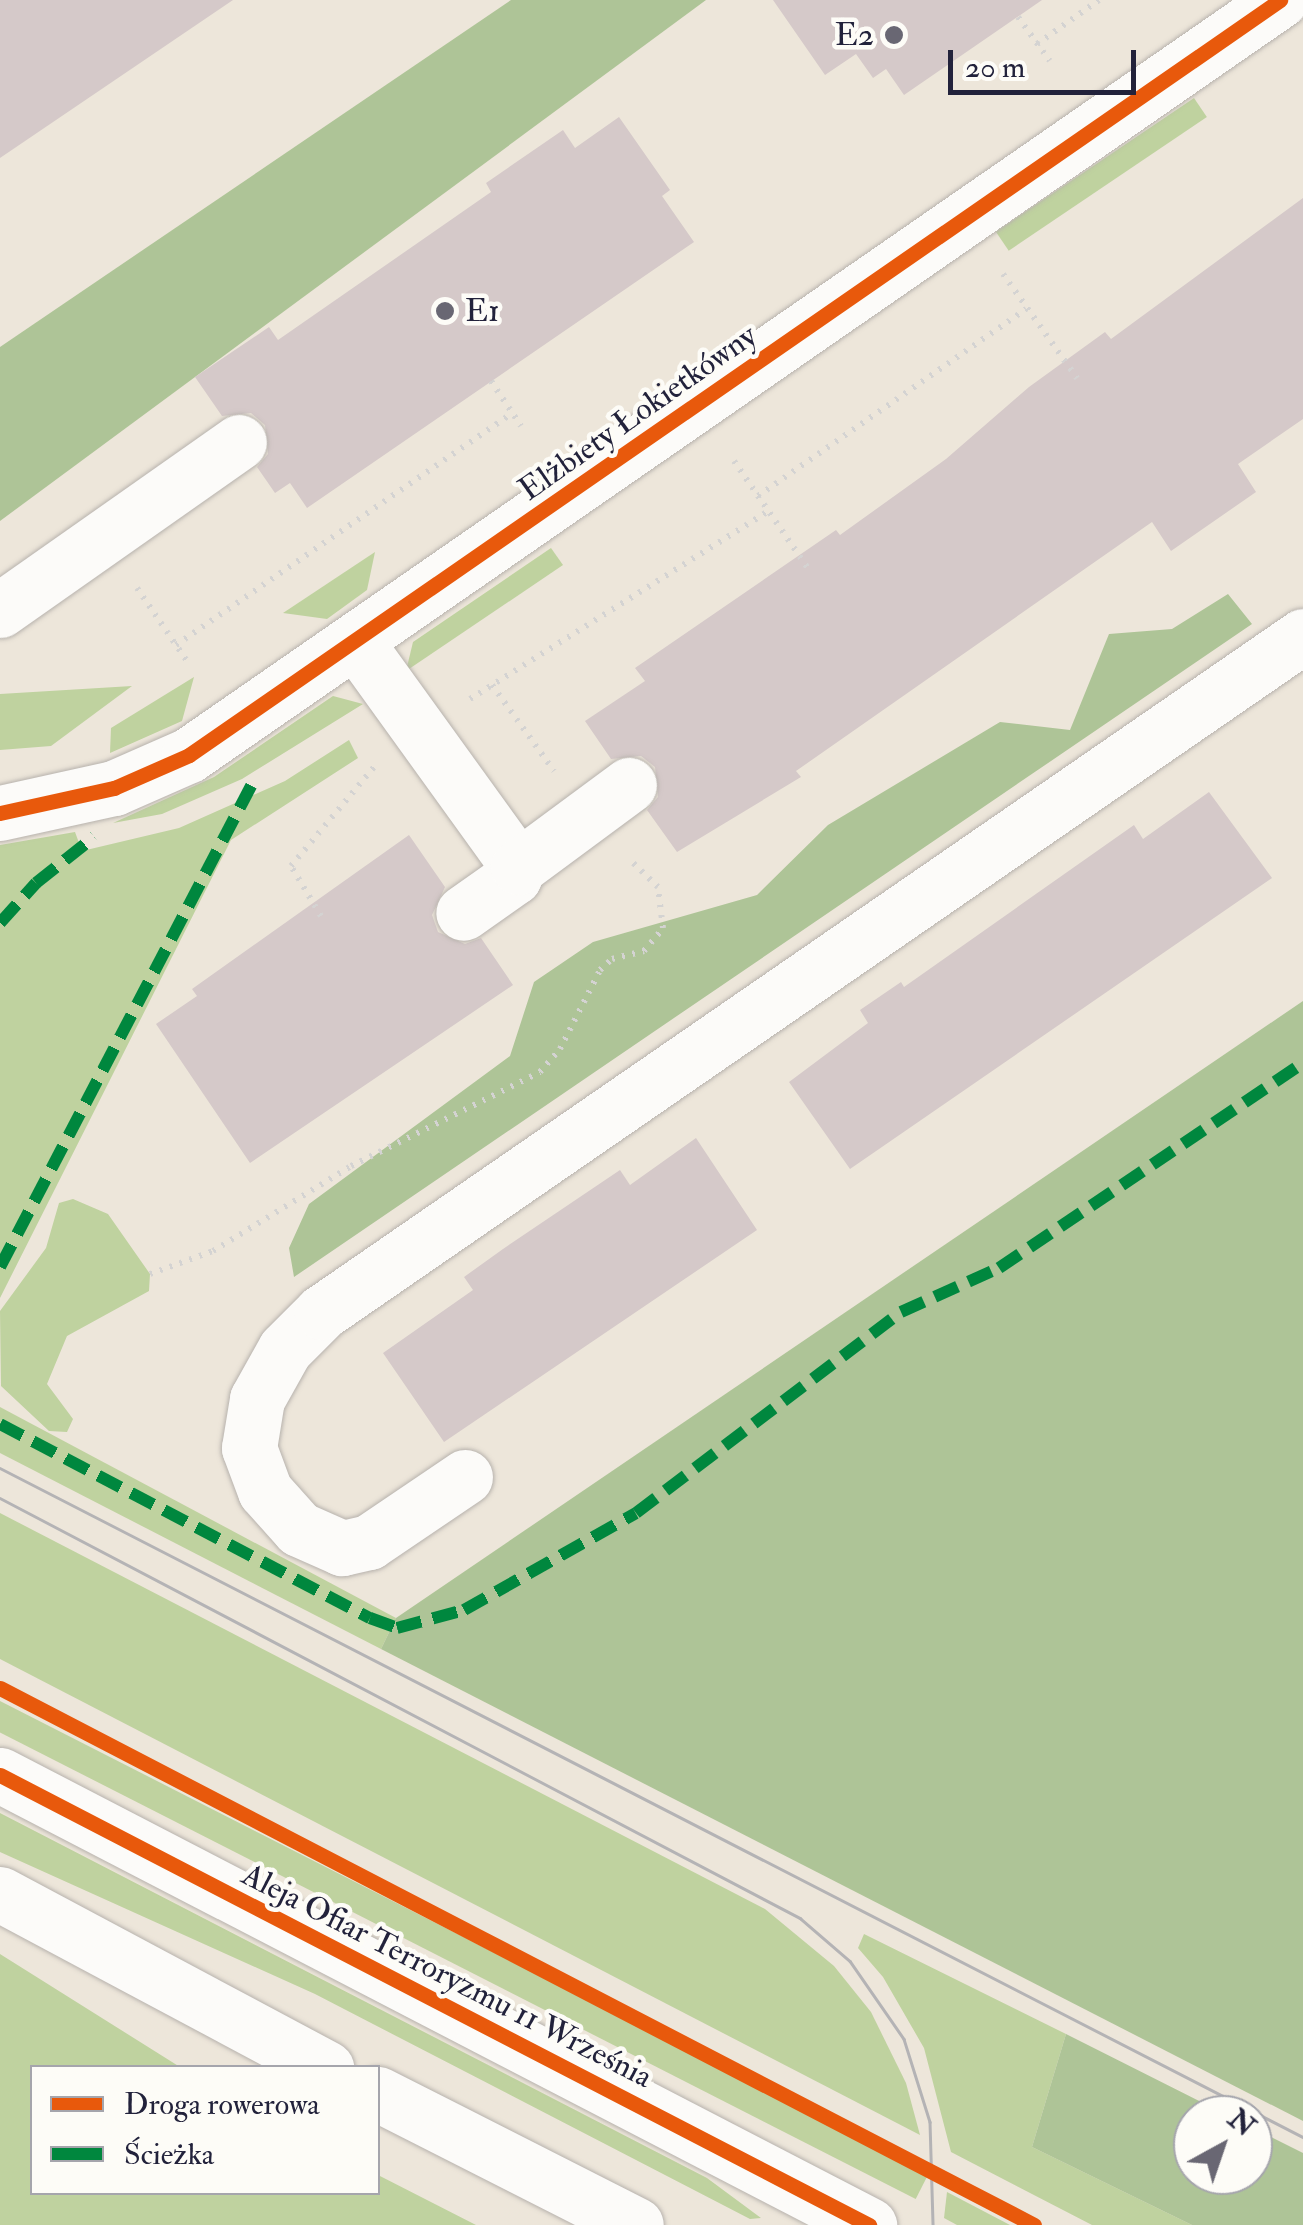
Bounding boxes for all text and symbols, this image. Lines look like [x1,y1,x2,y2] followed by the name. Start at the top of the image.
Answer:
[835,16,874,54] place label: E2
[883,24,905,46] marker: E2
[953,30,1140,92] scale bar
[965,49,1025,86] text: 20 m
[465,292,499,330] place label: E1
[434,300,456,322] marker: E1
[512,317,764,509] street label: Elżbiety Łokietkówny
[235,1856,659,2096] street label: Aleja Ofiar Terroryzmu 11 Września
[30,2065,380,2195] legend
[124,2086,320,2123] text: Droga rowerowa
[1173,2095,1273,2195] north arrow
[1220,2102,1262,2145] text: N
[124,2136,214,2173] text: Ścieżka

